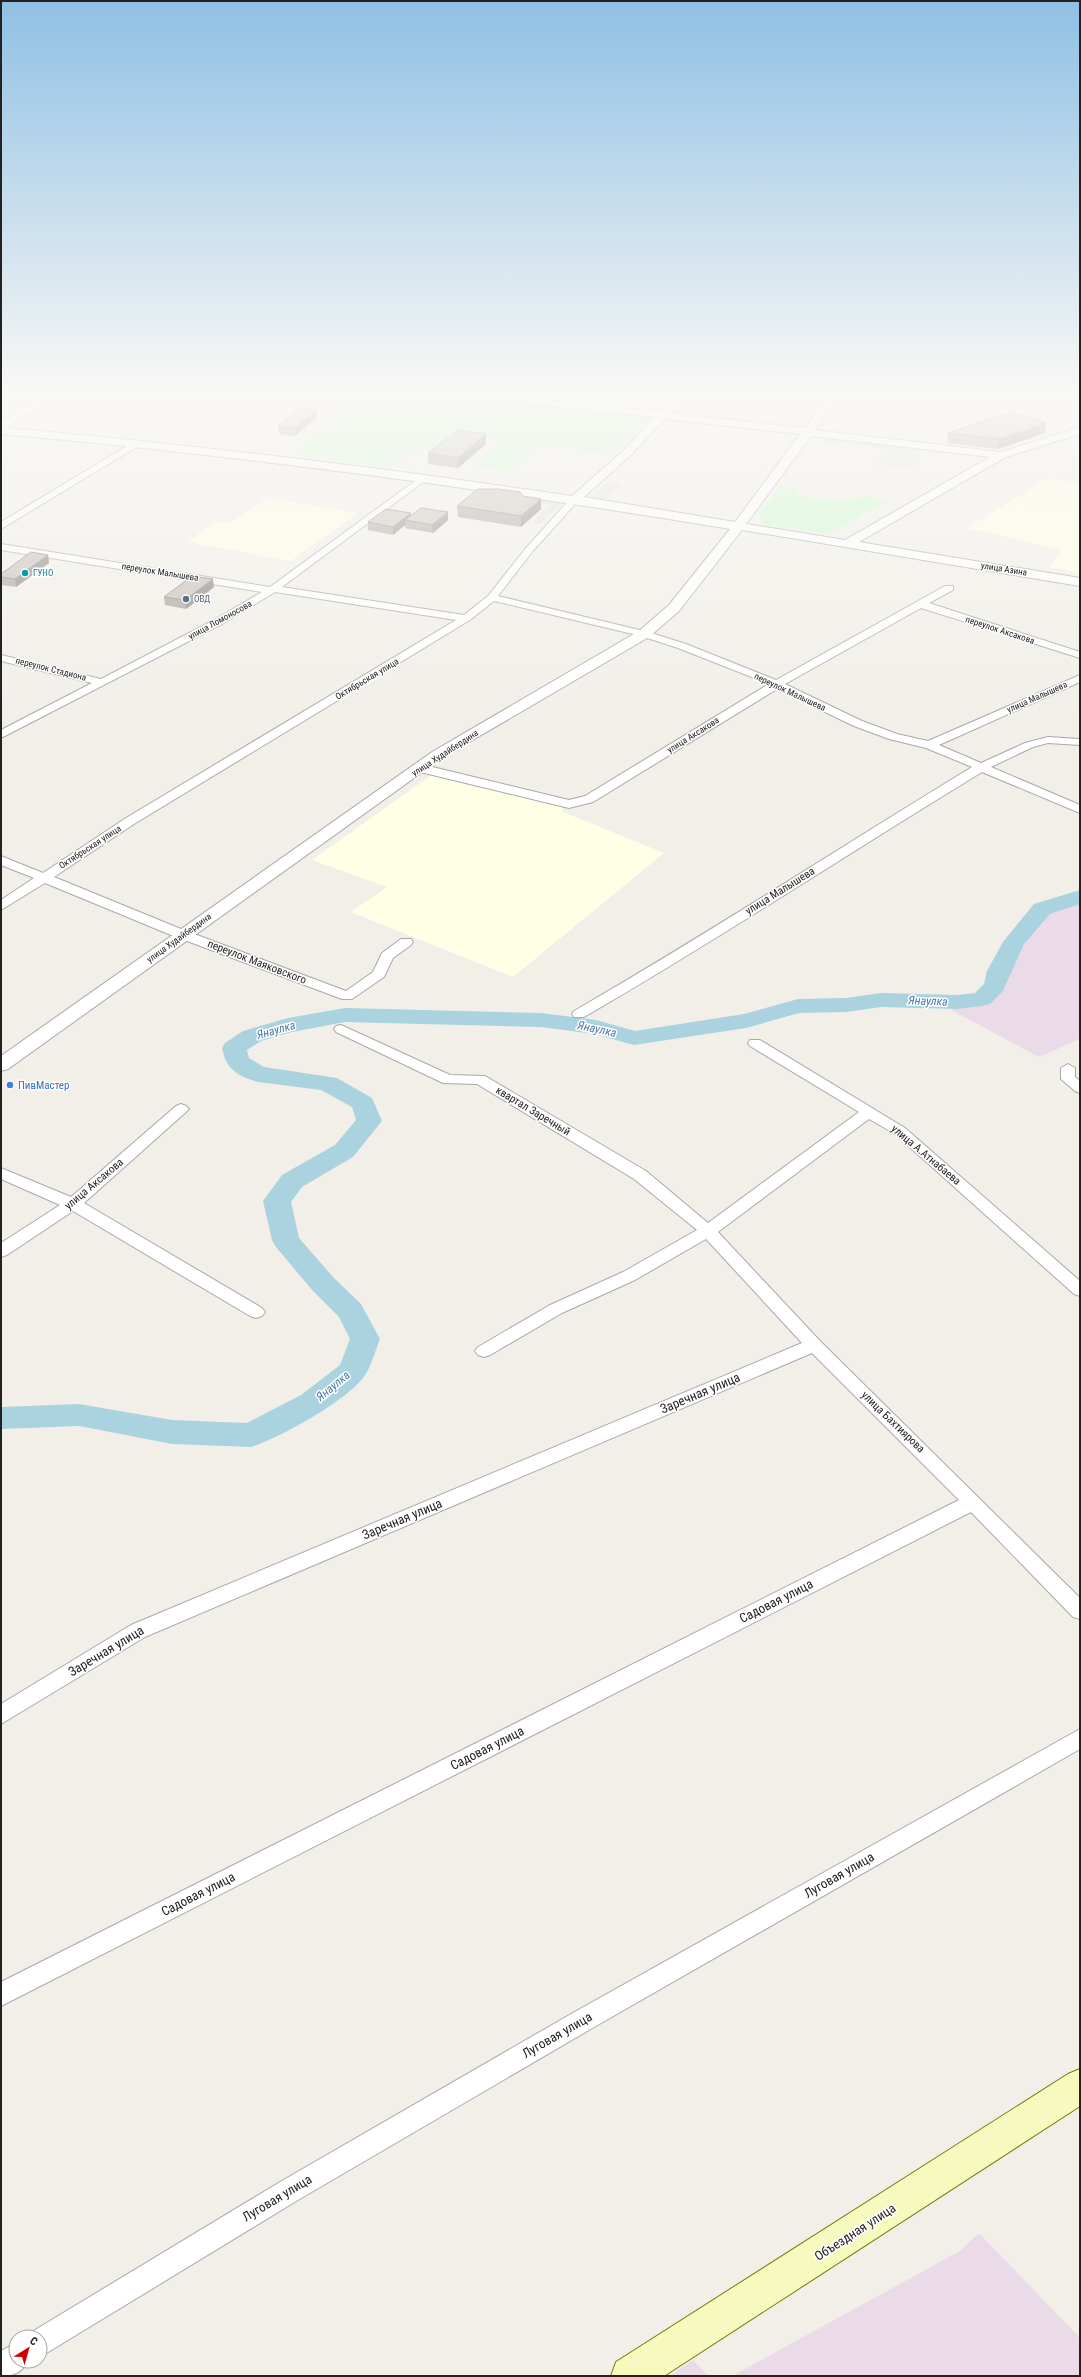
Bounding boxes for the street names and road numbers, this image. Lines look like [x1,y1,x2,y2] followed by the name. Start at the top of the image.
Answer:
[980,560,1028,578] street label: улица Азина
[121,561,199,583] street label: переулок Малышева
[187,598,253,642] street label: улица Ломоносова
[964,614,1036,646] street label: переулок Аксакова
[15,655,87,683] street label: переулок Стадиона
[334,656,400,702] street label: Октябрьская улица
[753,671,827,713] street label: переулок Малышева
[1005,679,1069,715] street label: улица Малышева
[665,715,721,755] street label: улица Аксакова
[410,728,480,778] street label: улица Худайбердина
[57,823,123,871] street label: Октябрьская улица
[743,864,817,918] street label: улица Малышева
[145,911,213,965] street label: улица Худайбердина
[206,937,309,987] street label: переулок Маяковского
[493,1084,573,1138] street label: квартал Заречный
[889,1122,963,1188] street label: улица А.Атнабаева
[62,1156,126,1212] street label: улица Аксакова
[658,1369,742,1417] street label: Заречная улица
[859,1389,927,1455] street label: улица Бахтиярова
[360,1495,444,1543] street label: Заречная улица
[737,1576,815,1626] street label: Садовая улица
[66,1623,146,1679] street label: Заречная улица
[448,1723,526,1773] street label: Садовая улица
[801,1849,877,1901] street label: Луговая улица
[159,1869,237,1919] street label: Садовая улица
[519,2009,595,2061] street label: Луговая улица
[240,2171,314,2225] street label: Луговая улица
[812,2200,898,2264] street label: Объездная улица

